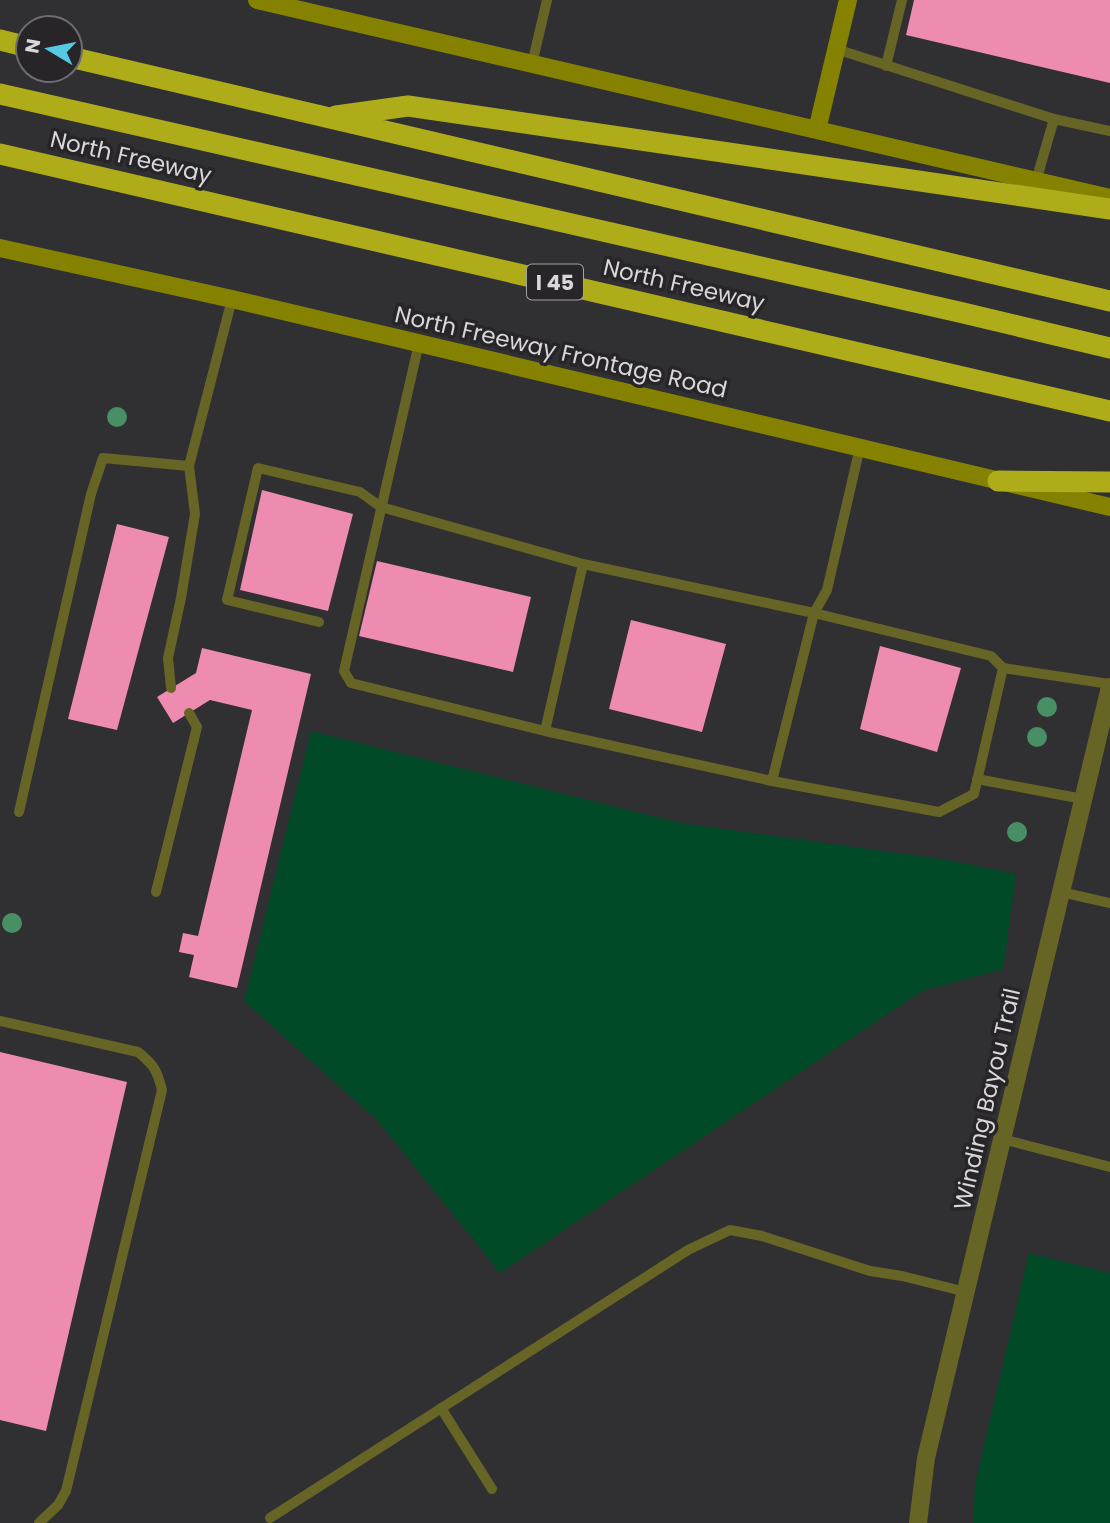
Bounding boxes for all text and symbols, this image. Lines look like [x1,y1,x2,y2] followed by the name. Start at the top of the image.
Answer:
[14,14,84,84] north arrow
[18,37,47,56] text: N
[47,123,215,191] street label: North Freeway
[600,251,768,319] street label: North Freeway
[527,264,583,300] road number: I 45
[392,298,730,406] street label: North Freeway Frontage Road
[946,985,1028,1213] street label: Winding Bayou Trail

